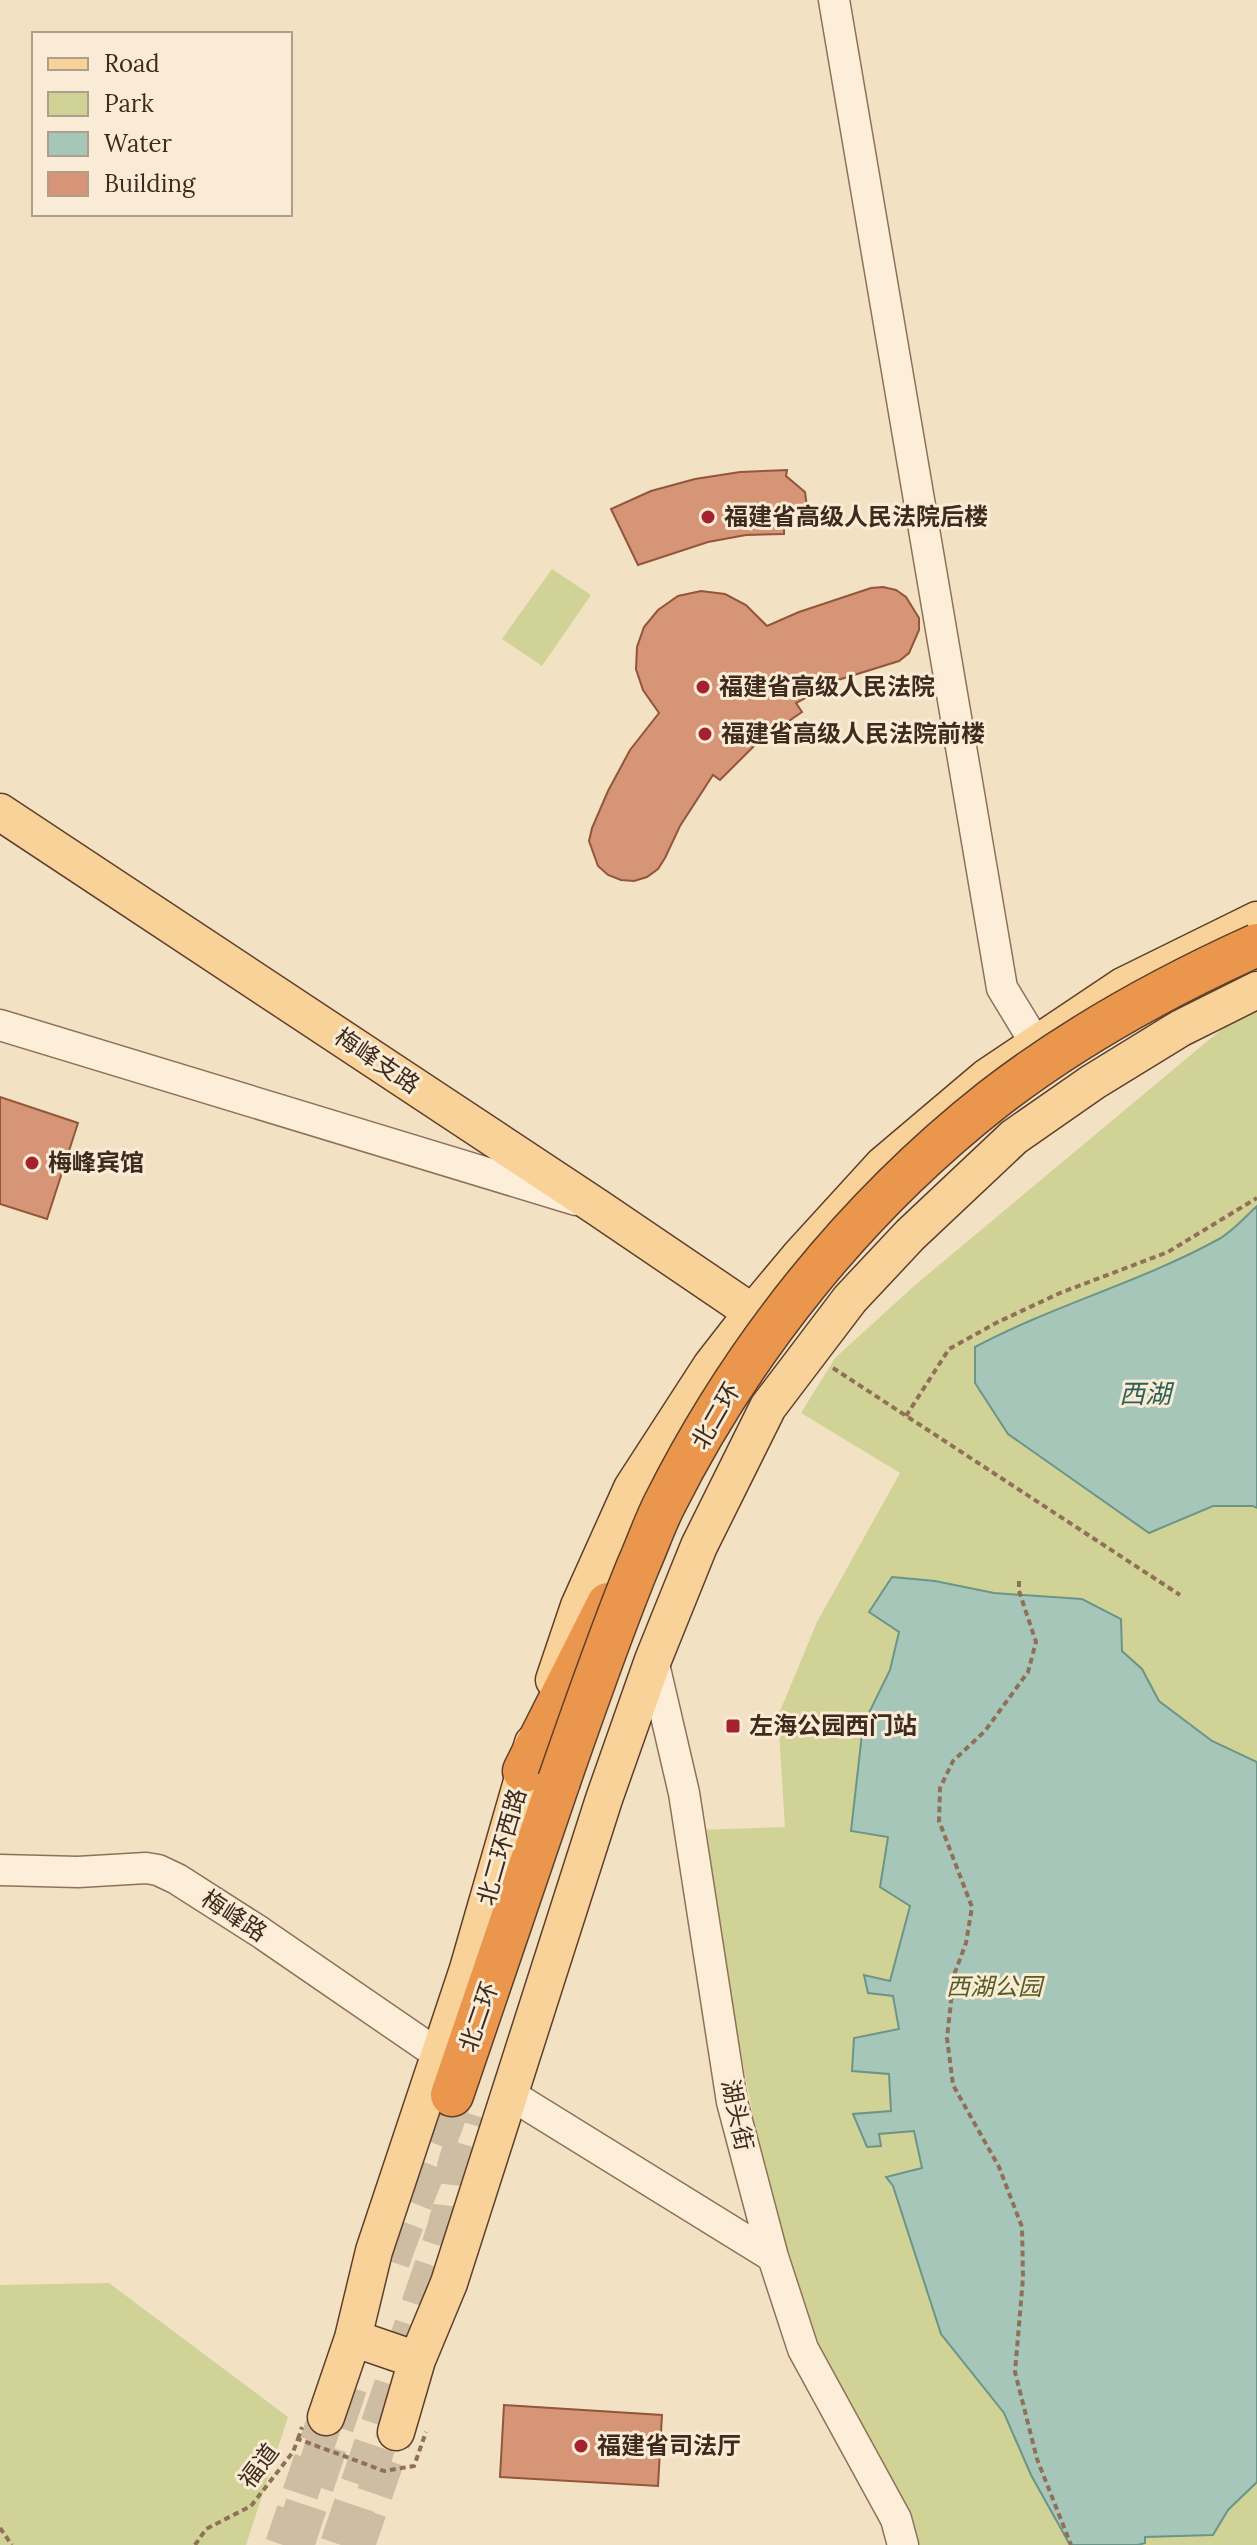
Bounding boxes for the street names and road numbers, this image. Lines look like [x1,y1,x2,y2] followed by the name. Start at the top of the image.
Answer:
[329,1021,426,1100] street label: 梅峰支路
[684,1377,747,1455] street label: 北二环
[470,1785,533,1909] street label: 北二环西路
[196,1883,273,1948] street label: 梅峰路
[452,1978,505,2056] street label: 北二环
[715,2076,760,2153] street label: 湖头街
[232,2437,285,2494] street label: 福道

